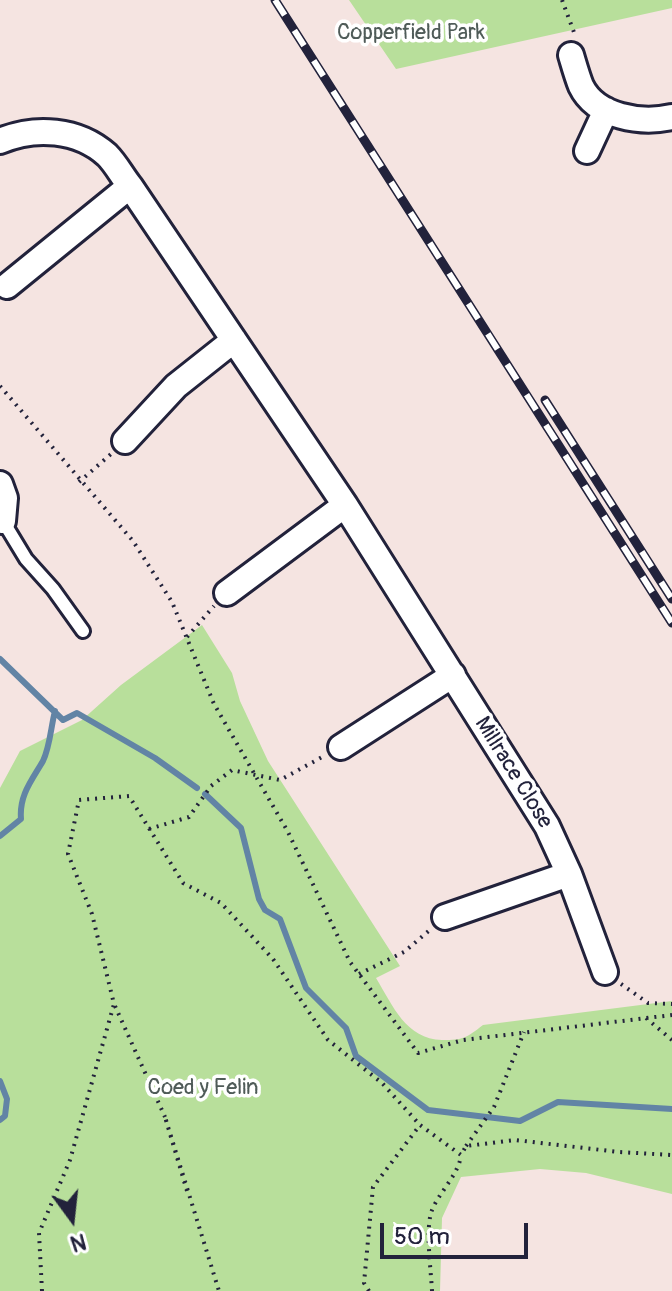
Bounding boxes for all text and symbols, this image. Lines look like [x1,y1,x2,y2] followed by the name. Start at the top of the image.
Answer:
[337,20,485,46] park label: Copperfield Park
[468,712,558,834] street label: Millrace Close
[148,1075,258,1101] park label: Coed y Felin
[32,1179,112,1259] north arrow
[384,1207,532,1257] scale bar
[394,1222,450,1251] text: 50 m
[67,1227,89,1258] text: N

